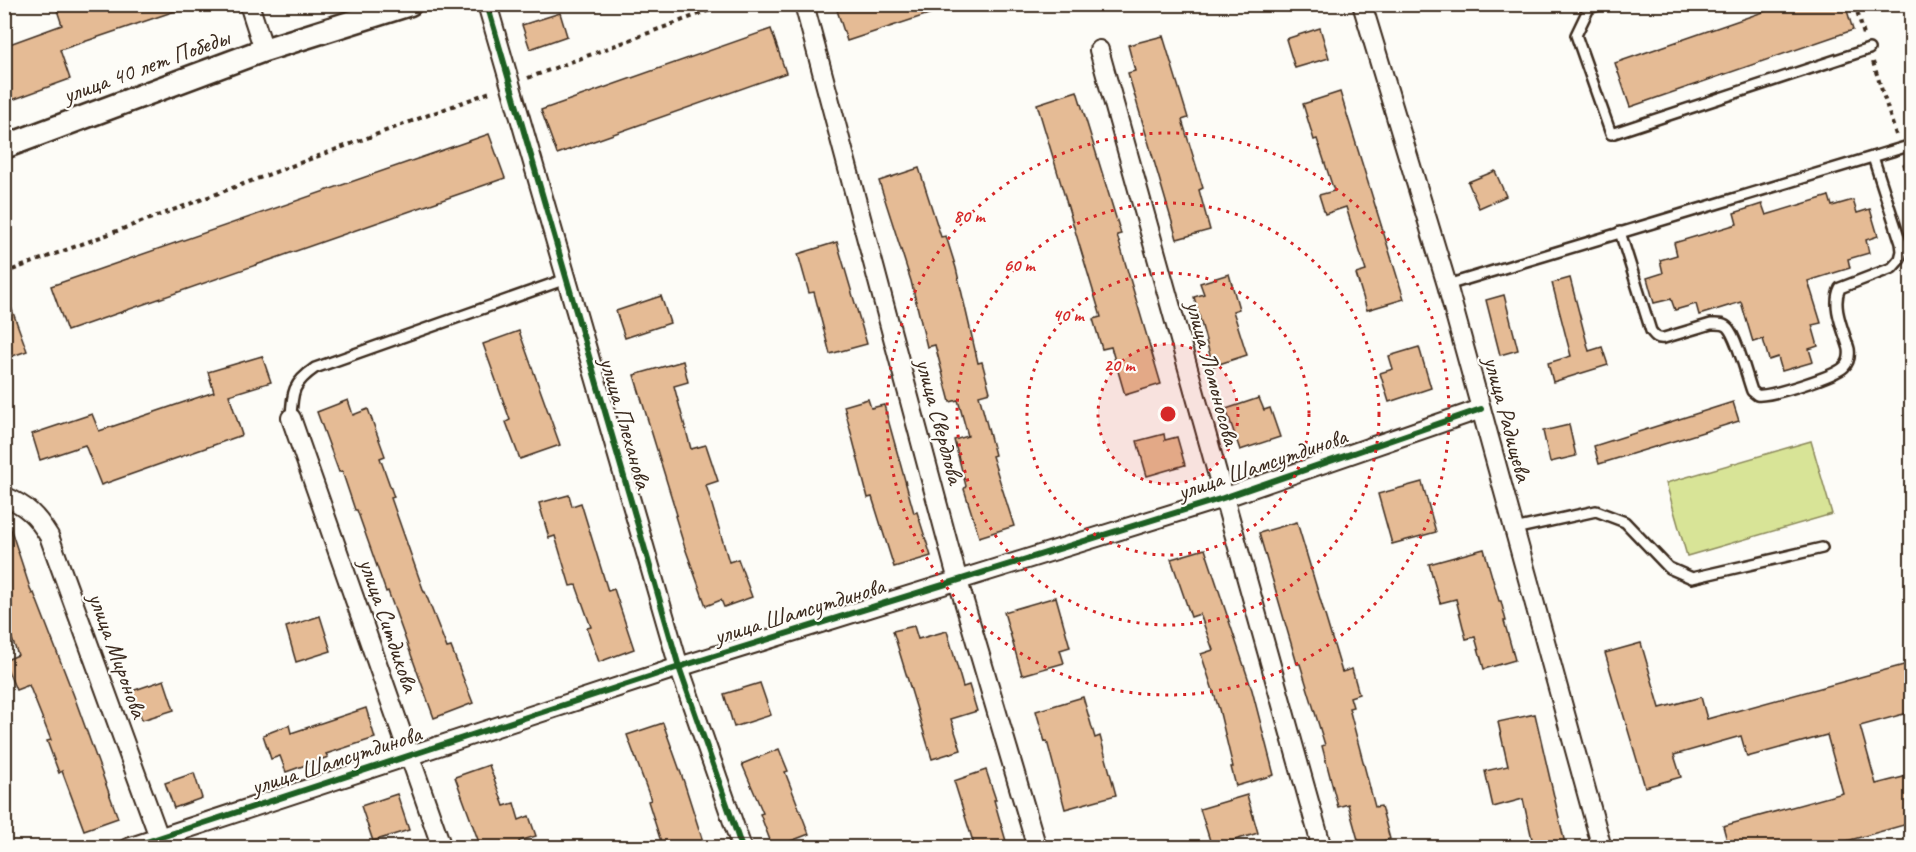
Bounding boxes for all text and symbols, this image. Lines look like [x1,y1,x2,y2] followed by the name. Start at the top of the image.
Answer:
[57,21,236,111] street label: улица 40 лет Победы
[954,205,986,227] text: 80 m
[1003,254,1036,276] text: 60 m
[1179,296,1247,450] street label: улица Ломоносова
[1053,304,1085,326] text: 40 m
[1476,351,1540,486] street label: улица Радищева
[592,352,660,494] street label: улица Плеханова
[908,353,972,489] street label: улица Свердлова
[1104,354,1136,376] text: 20 m
[1158,404,1178,424] centre of rings
[1172,421,1352,508] street label: улица Шамсутдинова
[351,552,426,697] street label: улица Ситдикова
[708,570,889,652] street label: улица Шамсутдинова
[81,586,155,723] street label: улица Миронова
[245,718,426,802] street label: улица Шамсутдинова

